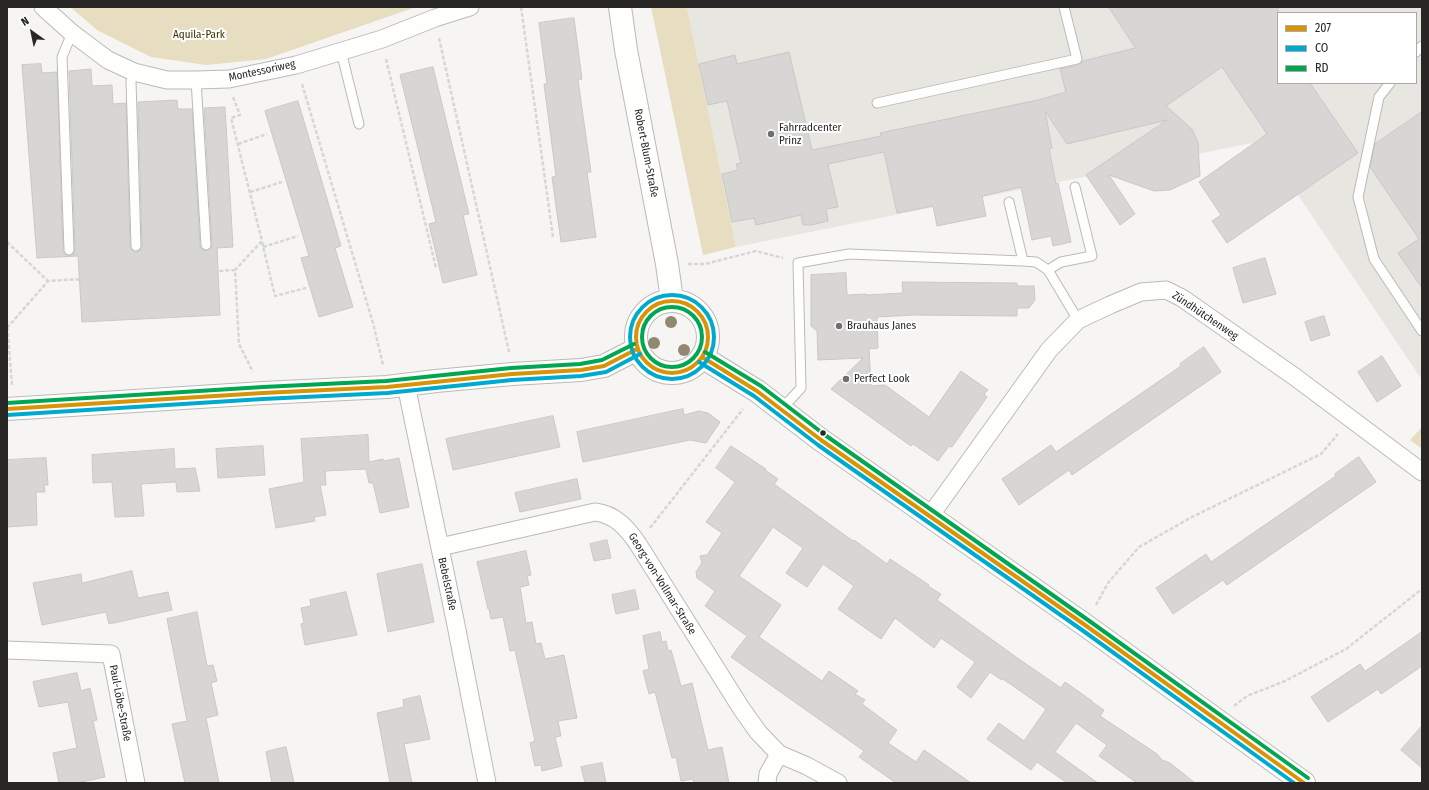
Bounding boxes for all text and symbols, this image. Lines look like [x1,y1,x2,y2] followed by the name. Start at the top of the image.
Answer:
[12,12,52,52] north arrow
[1277,12,1417,84] legend
[19,14,31,29] text: N
[1315,21,1331,35] text: 207
[173,28,225,42] park label: Aquila-Park
[1315,41,1328,55] text: CO
[227,58,297,84] street label: Montessoriweg
[1315,61,1329,75] text: RD
[631,108,661,198] street label: Robert-Blum-Straße
[779,121,841,147] place label: Fahrradcenter Prinz
[766,129,776,139] marker: Fahrradcenter Prinz
[1169,289,1241,343] street label: Zündhütchenweg
[847,319,916,333] place label: Brauhaus Janes
[834,321,844,331] marker: Brauhaus Janes
[854,372,910,386] place label: Perfect Look
[841,374,851,384] marker: Perfect Look
[818,428,828,438] unlabelled marker
[625,531,699,637] street label: Georg-von-Vollmar-Straße
[435,556,459,612] street label: Bebelstraße
[106,664,134,742] street label: Paul-Löbe-Straße

